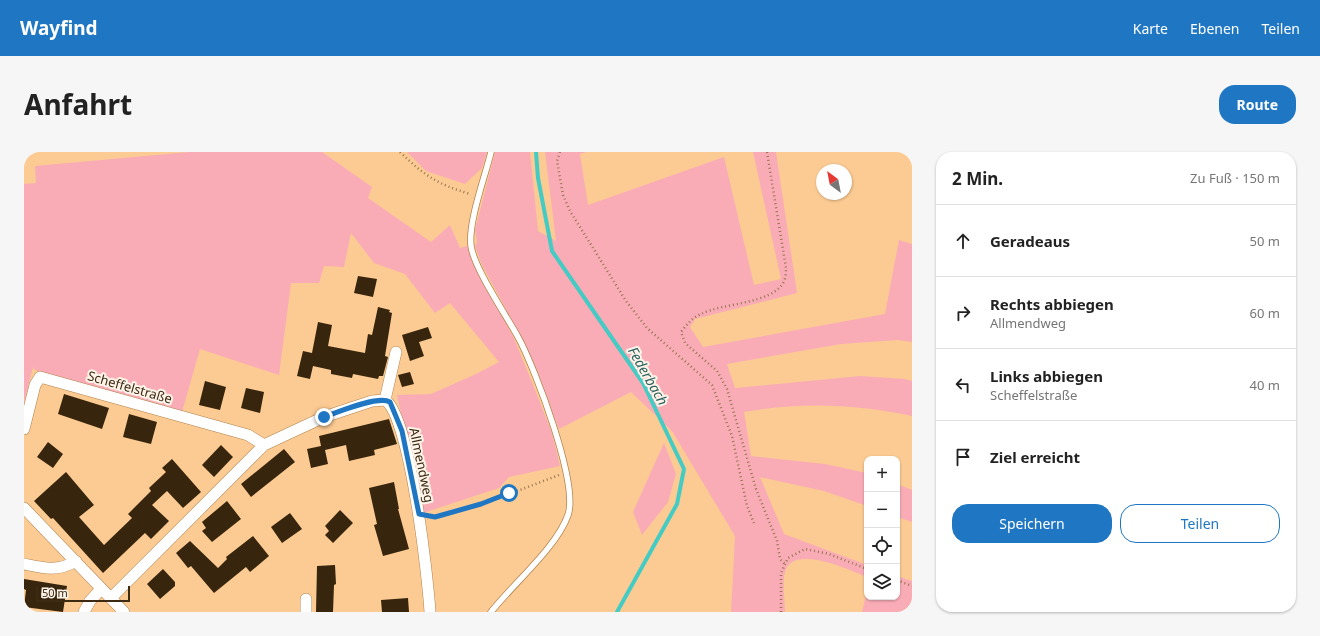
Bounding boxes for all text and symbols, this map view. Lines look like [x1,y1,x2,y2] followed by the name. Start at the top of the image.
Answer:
[20,15,98,41] text: Wayfind
[1133,19,1168,38] text: Karte
[1190,19,1240,38] text: Ebenen
[1262,19,1300,38] text: Teilen
[24,85,132,123] text: Anfahrt
[1219,85,1296,124] button: Route
[816,164,852,200] north arrow
[952,167,1003,190] text: 2 Min.
[1190,169,1280,187] text: Zu Fuß · 150 m
[952,230,974,252] icon: ahead
[990,231,1070,251] text: Geradeaus
[1250,232,1280,250] text: 50 m
[990,294,1114,314] text: Rechts abbiegen
[952,302,974,324] icon: right
[1250,304,1280,322] text: 60 m
[990,314,1066,332] text: Allmendweg
[624,343,673,409] water label: Federbach
[86,366,174,408] street label: Scheffelstraße
[990,366,1103,386] text: Links abbiegen
[952,374,974,396] icon: left
[1250,376,1280,394] text: 40 m
[990,386,1077,404] text: Scheffelstraße
[315,408,333,426] route end
[405,426,439,504] street label: Allmendweg
[952,446,974,468] icon: arrive
[990,447,1080,467] text: Ziel erreicht
[864,456,900,600] map controls
[864,456,900,492] button: +
[500,484,518,502] route start
[864,492,900,528] button: −
[952,504,1112,543] button: Speichern
[1120,504,1280,543] button: Teilen
[864,528,900,564] button: locate
[864,564,900,600] button: layers
[36,584,130,603] scale bar
[42,585,68,600] text: 50 m

